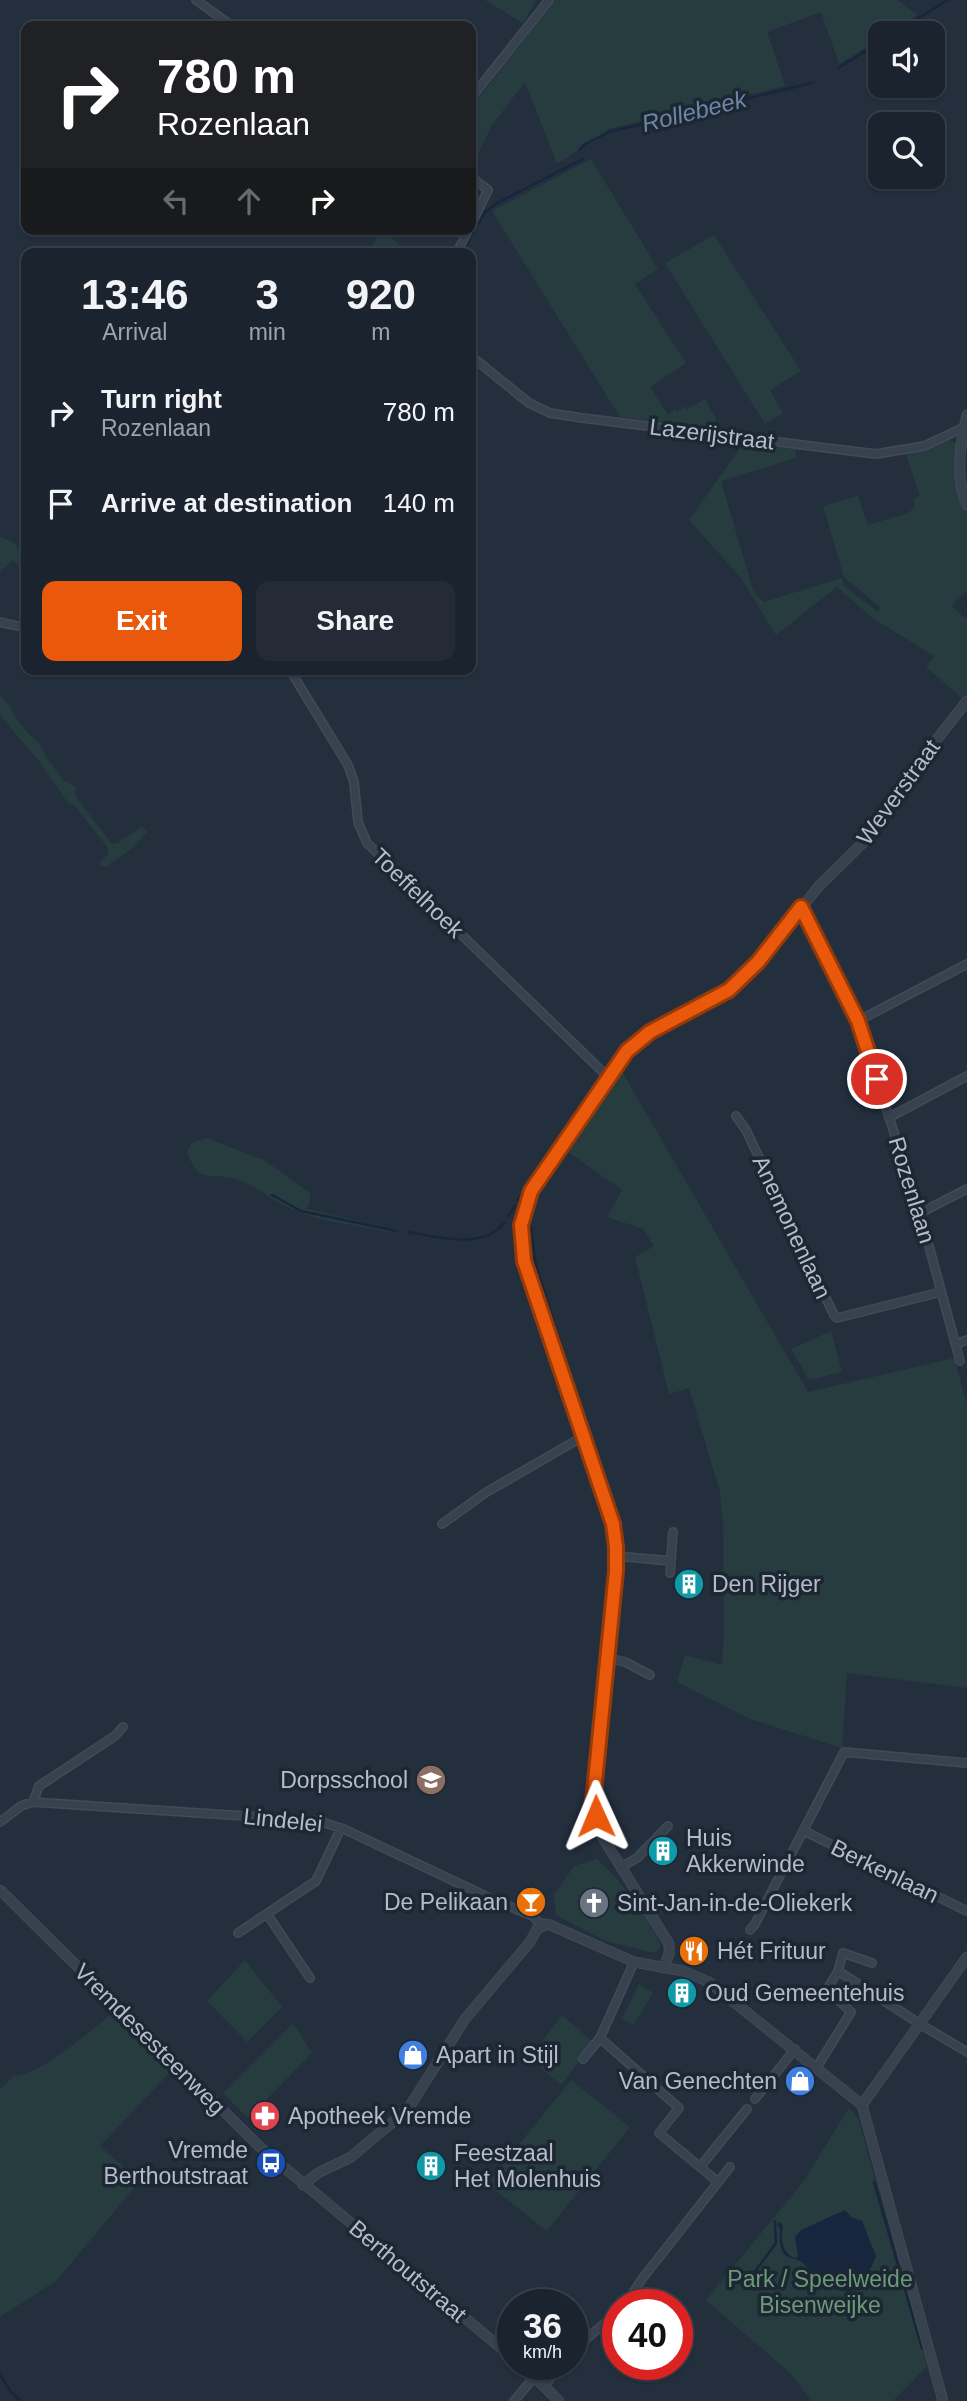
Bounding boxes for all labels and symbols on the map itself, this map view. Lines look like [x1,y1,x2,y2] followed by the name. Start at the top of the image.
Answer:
[639,85,751,137] water label: Rollebeek
[648,413,776,455] street label: Lazerijstraat
[851,734,945,850] street label: Weverstraat
[367,843,470,943] street label: Toeffelhoek
[847,1049,907,1109] pin
[883,1134,941,1246] street label: Rozenlaan
[748,1151,836,1303] street label: Anemonenlaan
[672,1567,706,1601] building icon: Den Rijger
[712,1571,821,1597] place label: Den Rijger
[414,1763,448,1797] school or university icon: Dorpsschool
[280,1767,408,1793] place label: Dorpsschool
[559,1779,633,1853] position arrow
[242,1803,324,1837] street label: Lindelei
[686,1825,805,1877] place label: Huis Akkerwinde
[646,1834,680,1868] building icon: Huis Akkerwinde
[827,1834,943,1908] street label: Berkenlaan
[514,1885,548,1919] bar icon: De Pelikaan
[577,1886,611,1920] church icon: Sint-Jan-in-de-Oliekerk
[384,1889,508,1915] place label: De Pelikaan
[617,1890,853,1916] place label: Sint-Jan-in-de-Oliekerk
[677,1934,711,1968] restaurant icon: Hét Frituur
[717,1938,826,1964] place label: Hét Frituur
[69,1958,231,2120] street label: Vremdesesteenweg
[665,1976,699,2010] building icon: Oud Gemeentehuis
[705,1980,904,2006] place label: Oud Gemeentehuis
[396,2038,430,2072] shop icon: Apart in Stijl
[436,2042,559,2068] place label: Apart in Stijl
[783,2064,817,2098] shop icon: Van Genechten
[619,2068,777,2094] place label: Van Genechten
[248,2099,282,2133] pharmacy icon: Apotheek Vremde
[288,2103,471,2129] place label: Apotheek Vremde
[104,2137,249,2189] place label: Vremde Berthoutstraat
[454,2140,601,2192] place label: Feestzaal Het Molenhuis
[254,2146,288,2180] bus stop icon: Vremde Berthoutstraat
[414,2149,448,2183] building icon: Feestzaal Het Molenhuis
[344,2215,472,2328] street label: Berthoutstraat
[727,2266,913,2318] park label: Park / Speelweide Bisenweijke
[602,2289,693,2380] speed limit sign: 40

